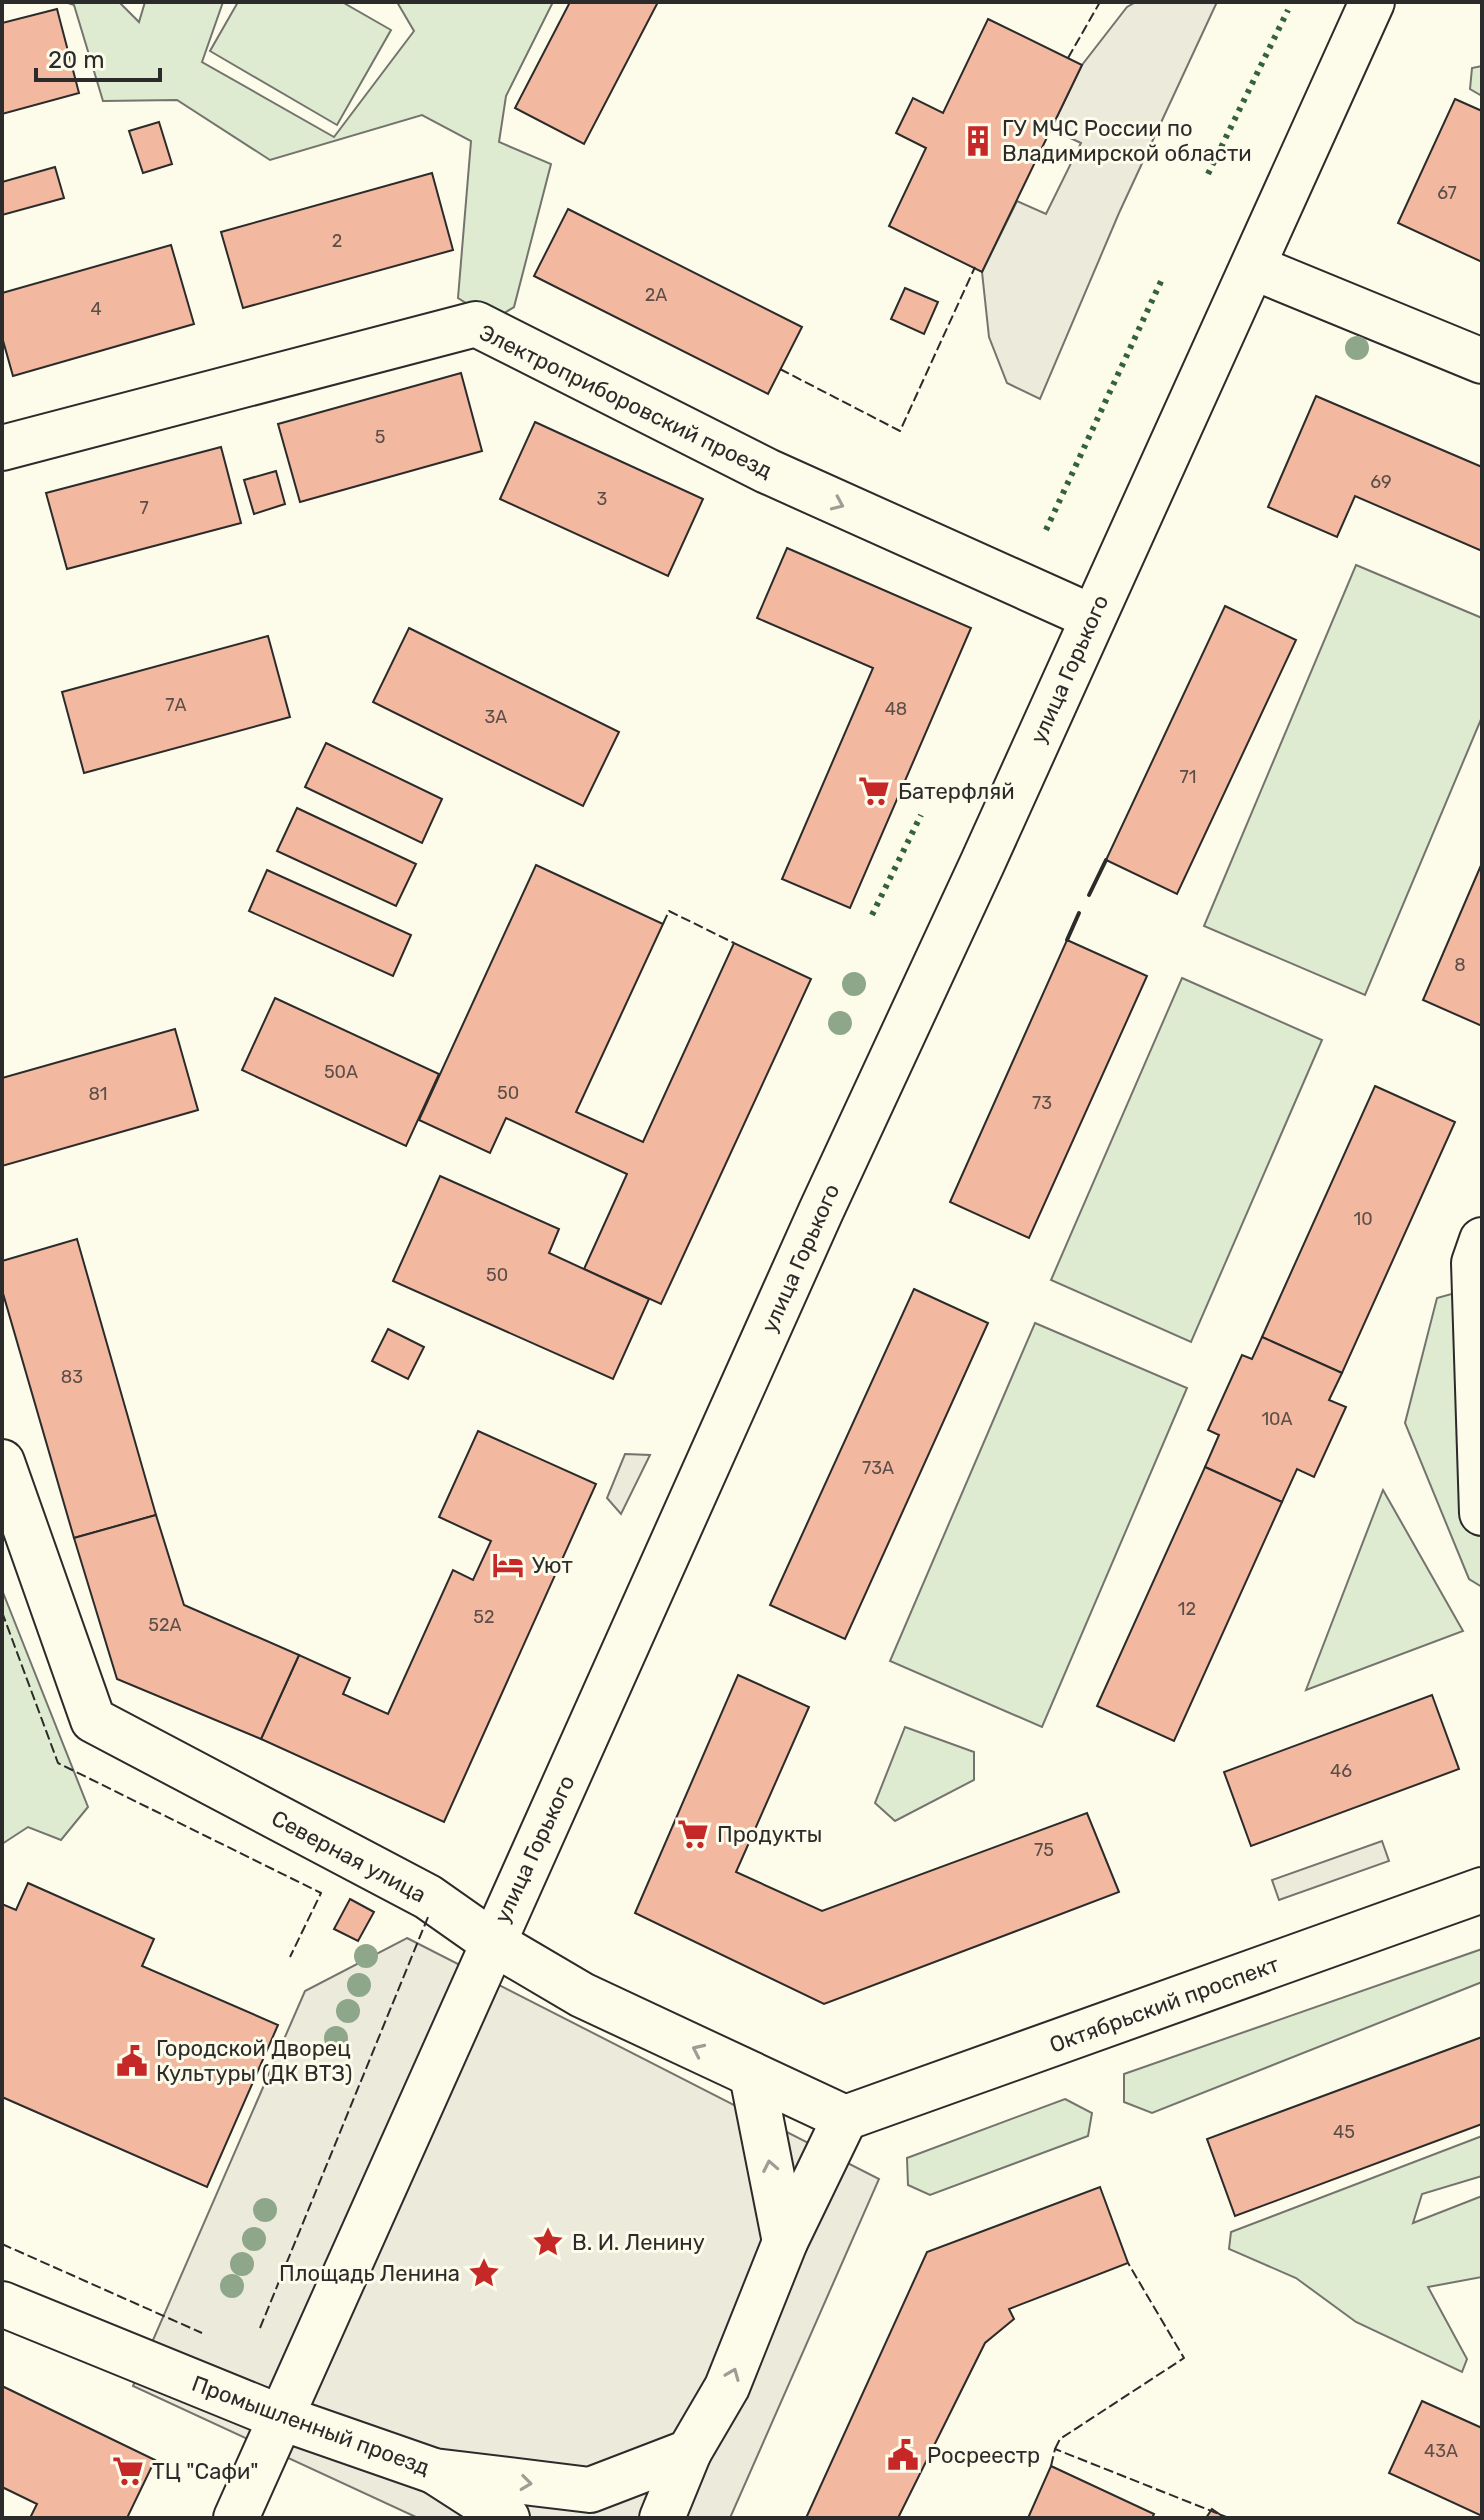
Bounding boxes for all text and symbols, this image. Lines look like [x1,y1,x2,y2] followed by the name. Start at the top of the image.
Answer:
[36,32,160,82] scale bar
[48,46,105,74] text: 20 m
[1002,115,1252,167] place label: ГУ МЧС России по Владимирской области
[961,124,995,158] building icon: ГУ МЧС России по Владимирской области
[1437,182,1457,204] house number: 67
[332,230,342,252] house number: 2
[645,284,667,306] house number: 2А
[90,298,102,320] house number: 4
[475,319,777,484] street label: Электроприборовский проезд
[375,426,385,448] house number: 5
[1370,471,1392,493] house number: 69
[597,488,607,510] house number: 3
[830,494,845,510] one-way arrow
[139,497,149,519] house number: 7
[1025,591,1114,748] street label: улица Горького
[165,694,187,716] house number: 7А
[885,698,907,720] house number: 48
[485,706,507,728] house number: 3А
[1180,766,1196,788] house number: 71
[857,774,891,808] supermarket icon: Батерфляй
[898,778,1015,805] place label: Батерфляй
[1454,954,1466,976] house number: 8
[324,1061,358,1083] house number: 50А
[497,1082,519,1104] house number: 50
[88,1083,108,1105] house number: 81
[1032,1092,1052,1114] house number: 73
[756,1180,845,1337] street label: улица Горького
[1353,1208,1373,1230] house number: 10
[486,1264,508,1286] house number: 50
[61,1366,83,1388] house number: 83
[1261,1408,1293,1430] house number: 10А
[862,1457,894,1479] house number: 73А
[491,1548,525,1582] hotel icon: Уют
[532,1552,573,1579] place label: Уют
[1178,1598,1196,1620] house number: 12
[473,1606,495,1628] house number: 52
[148,1614,182,1636] house number: 52А
[1330,1760,1352,1782] house number: 46
[488,1771,580,1927] street label: улица Горького
[267,1804,431,1908] street label: Северная улица
[676,1817,710,1851] supermarket icon: Продукты
[717,1821,822,1848] place label: Продукты
[1034,1839,1054,1861] house number: 75
[1046,1950,1283,2059] street label: Октябрьский проспект
[156,2035,353,2087] place label: Городской Дворец Культуры (ДК ВТЗ)
[115,2044,149,2078] public building icon: Городской Дворец Культуры (ДК ВТЗ)
[692,2044,707,2060] one-way arrow
[1333,2121,1355,2143] house number: 45
[762,2160,779,2173] one-way arrow
[531,2225,565,2259] place icon: В. И. Ленину
[572,2229,705,2256] place label: В. И. Ленину
[467,2256,501,2290] place icon: Площадь Ленина
[279,2260,460,2287] place label: Площадь Ленина
[723,2368,739,2382] one-way arrow
[188,2370,433,2481] street label: Промышленный проезд
[886,2438,920,2472] public building icon: Росреестр
[1424,2440,1458,2462] house number: 43А
[927,2442,1040,2469] place label: Росреестр
[111,2454,145,2488] supermarket icon: ТЦ "Сафи"
[152,2458,259,2485] place label: ТЦ "Сафи"
[520,2474,533,2491] one-way arrow

